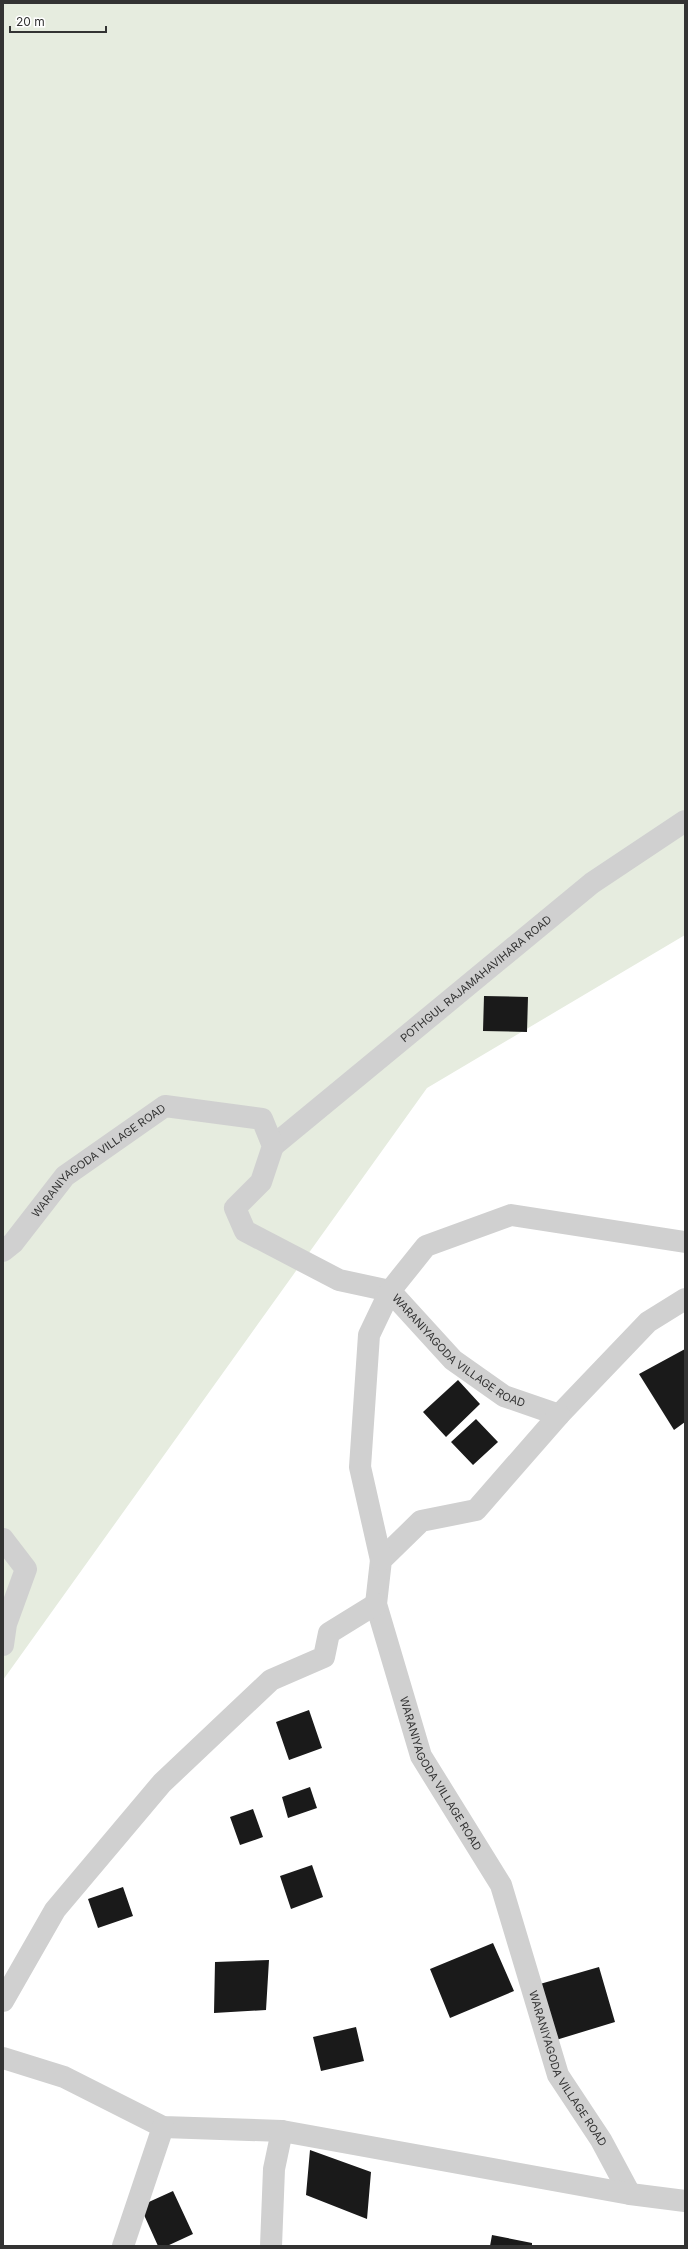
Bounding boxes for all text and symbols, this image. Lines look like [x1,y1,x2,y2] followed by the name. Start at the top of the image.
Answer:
[10,8,106,34] scale bar
[16,14,45,29] text: 20 m
[397,912,554,1045] street label: POTHGUL RAJAMAHAVIHARA ROAD
[29,1101,168,1220] street label: WARANIYAGODA VILLAGE ROAD
[389,1291,527,1410] street label: WARANIYAGODA VILLAGE ROAD
[397,1695,485,1853] street label: WARANIYAGODA VILLAGE ROAD
[526,1989,610,2148] street label: WARANIYAGODA VILLAGE ROAD

